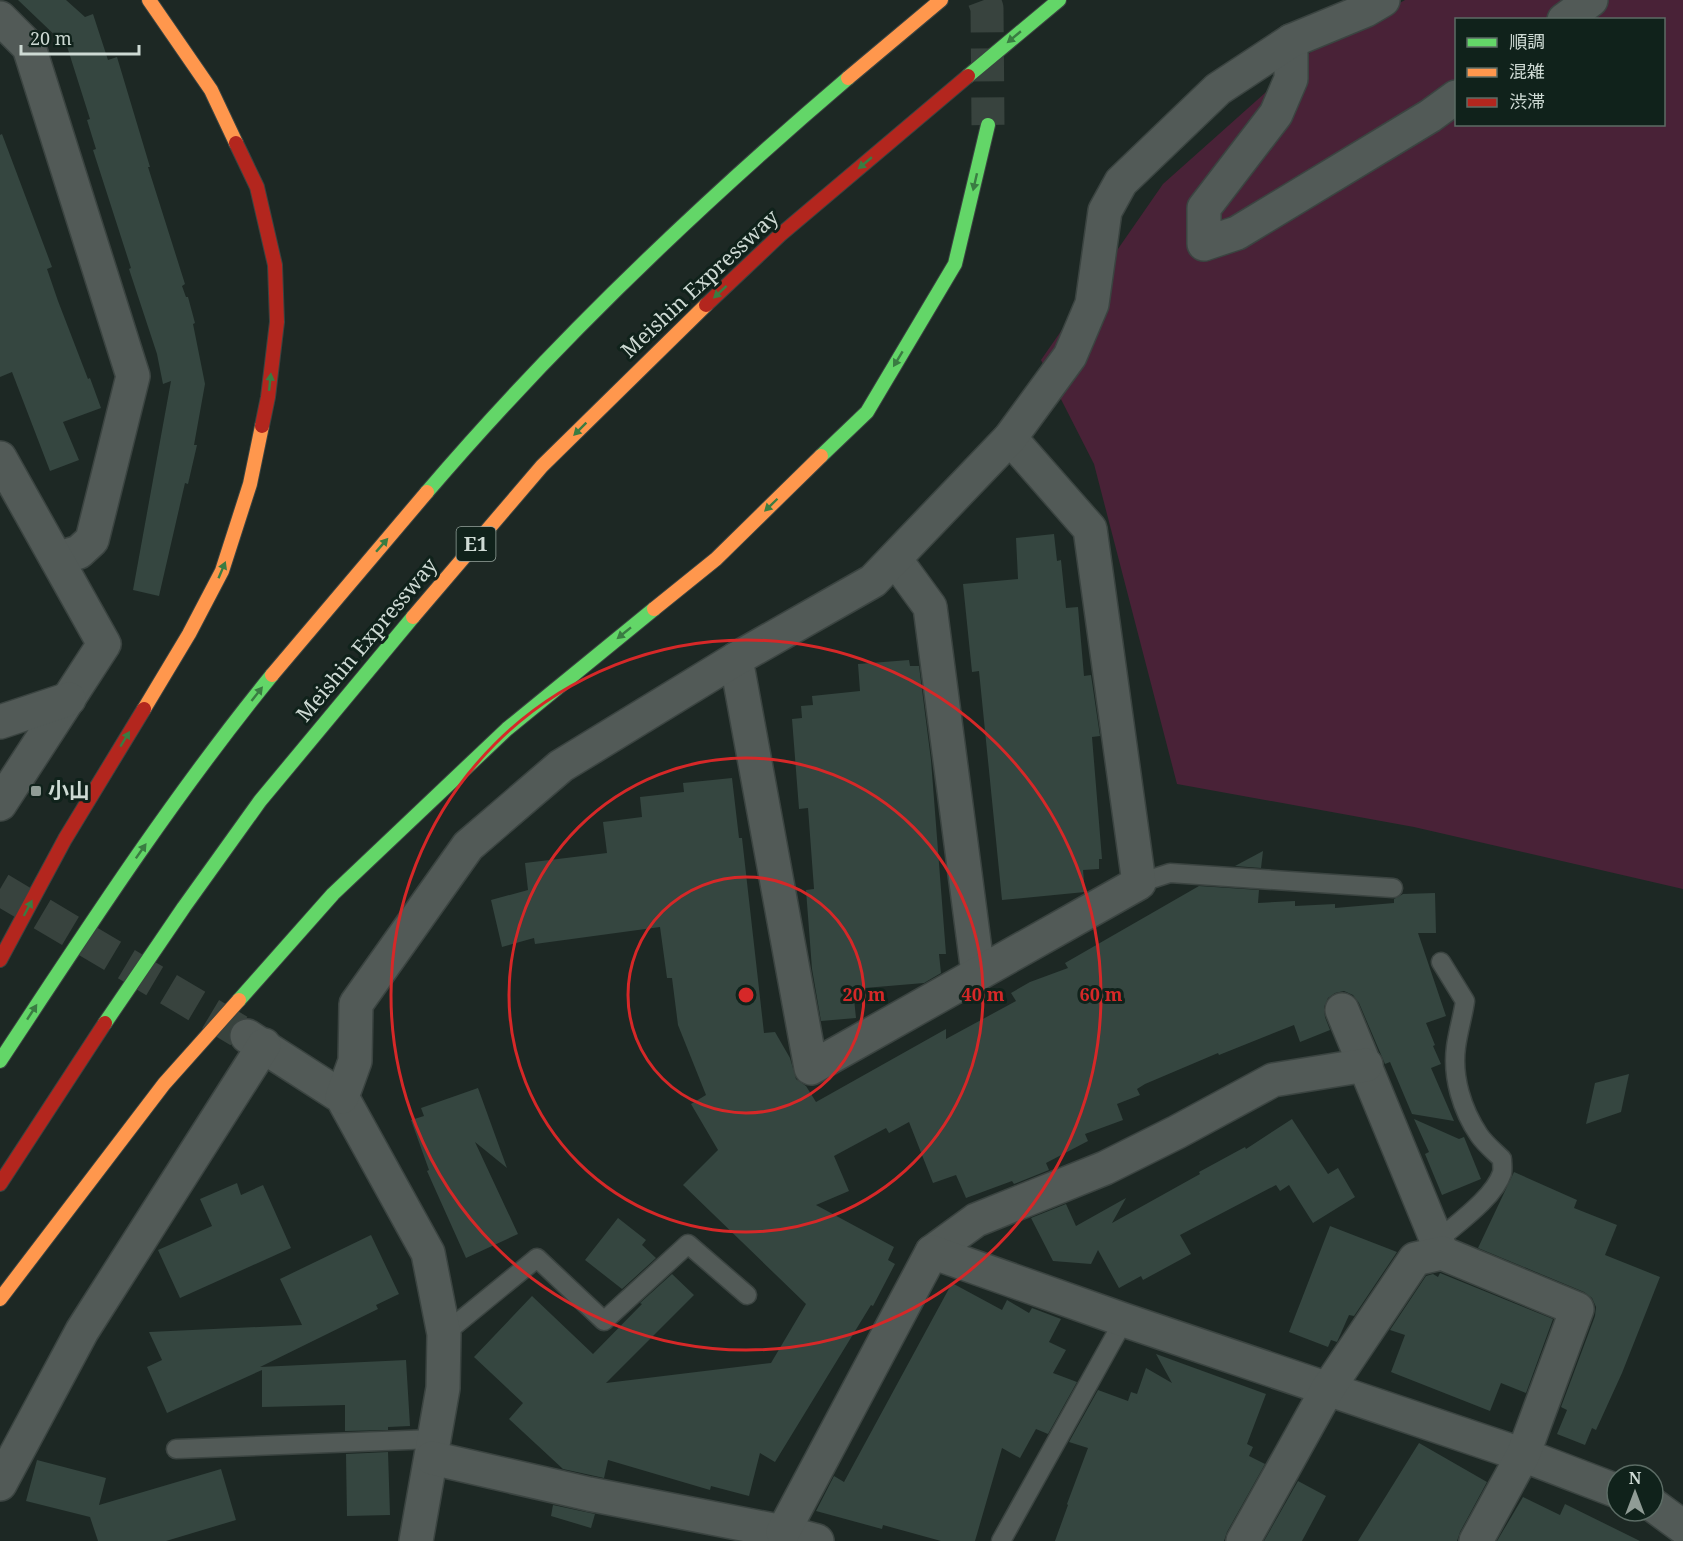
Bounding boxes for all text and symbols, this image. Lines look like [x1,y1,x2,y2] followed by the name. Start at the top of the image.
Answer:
[21,18,140,56] scale bar
[1455,18,1665,126] legend
[30,26,72,50] text: 20 m
[1509,29,1545,53] text: 順調
[1007,30,1022,43] one-way arrow
[1509,59,1545,83] text: 混雑
[1509,89,1545,113] text: 渋滞
[857,156,873,169] one-way arrow
[969,173,979,192] one-way arrow
[615,203,784,364] street label: Meishin Expressway
[713,285,727,299] one-way arrow
[893,351,904,367] one-way arrow
[265,372,275,391] one-way arrow
[573,421,587,436] one-way arrow
[764,498,779,512] one-way arrow
[456,527,496,561] road number: E1
[375,537,389,552] one-way arrow
[289,551,443,727] street label: Meishin Expressway
[218,561,227,579] one-way arrow
[617,627,632,639] one-way arrow
[250,686,263,702] one-way arrow
[120,731,131,747] one-way arrow
[48,776,90,804] place label: 小山
[29,784,43,798] marker: 小山
[135,843,147,859] one-way arrow
[23,899,33,916] one-way arrow
[843,982,886,1006] text: 20 m
[962,982,1005,1006] text: 40 m
[1080,982,1123,1006] text: 60 m
[736,985,756,1005] centre of rings
[26,1005,38,1021] one-way arrow
[1605,1463,1665,1523] north arrow
[1629,1467,1642,1489] text: N

